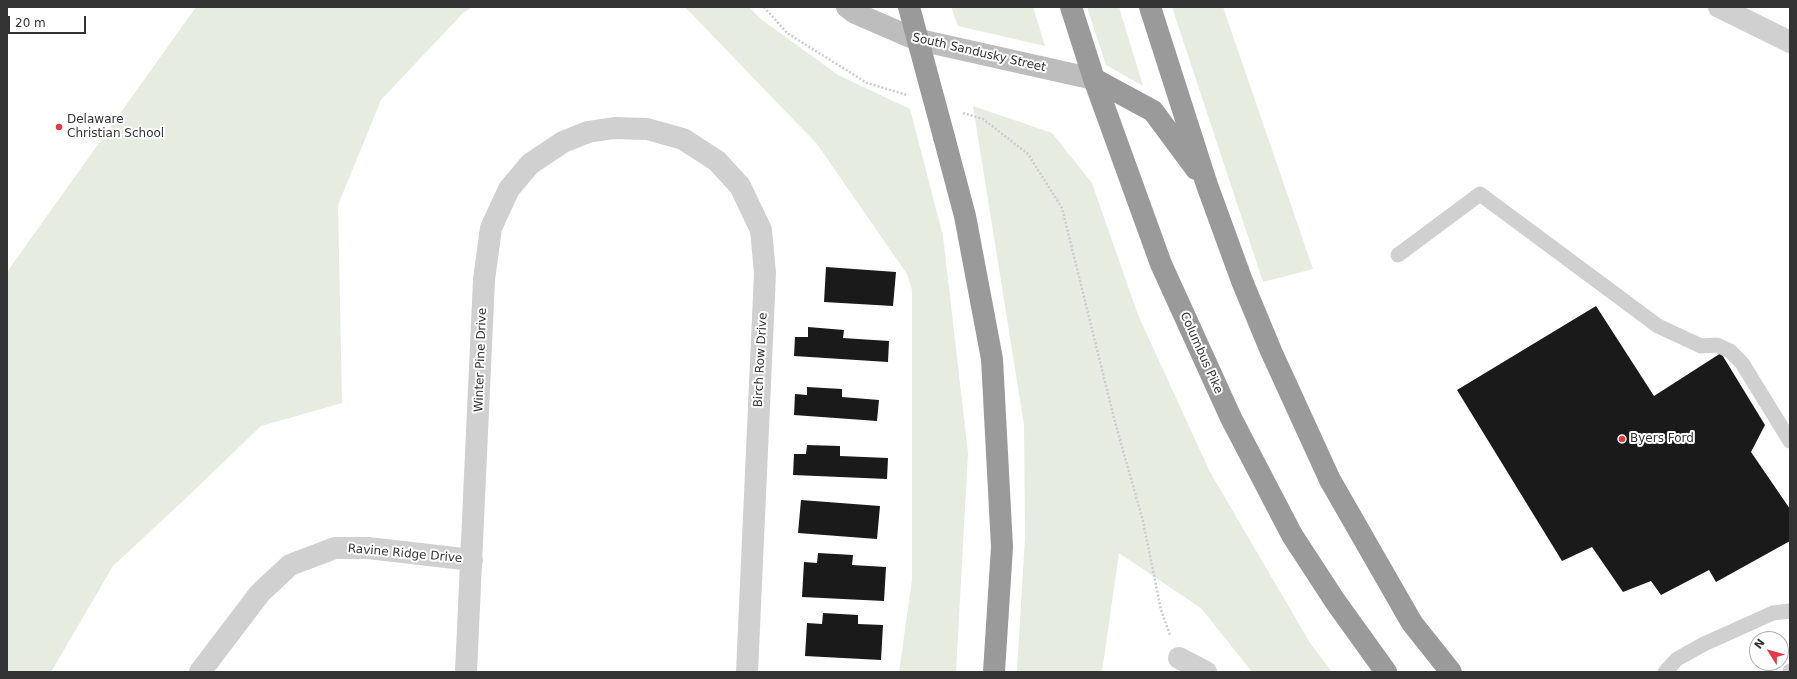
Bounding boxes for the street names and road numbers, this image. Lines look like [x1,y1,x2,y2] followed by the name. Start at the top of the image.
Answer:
[911,31,1047,75] street label: South Sandusky Street
[472,308,490,412] street label: Winter Pine Drive
[1177,310,1225,396] street label: Columbus Pike
[751,312,771,408] street label: Birch Row Drive
[347,542,463,566] street label: Ravine Ridge Drive

